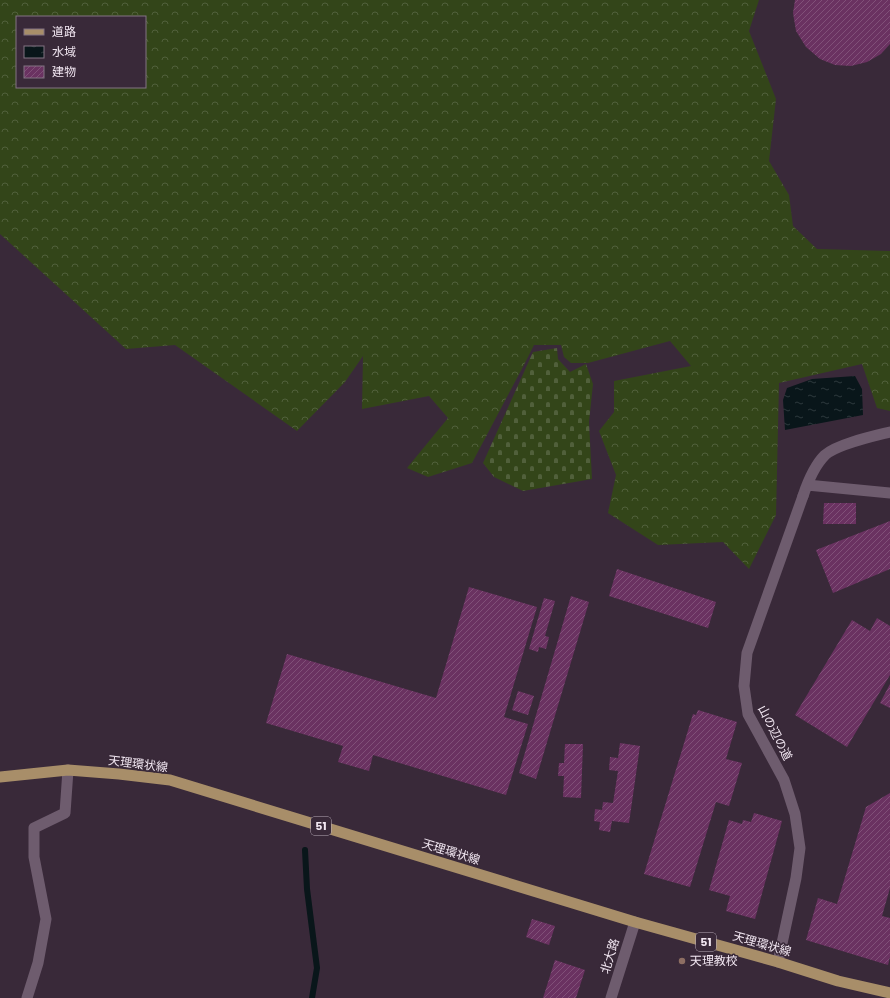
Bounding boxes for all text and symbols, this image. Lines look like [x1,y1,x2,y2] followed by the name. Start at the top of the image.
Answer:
[16,16,146,88] legend
[52,23,76,40] text: 道路
[52,43,76,60] text: 水域
[52,63,76,80] text: 建物
[754,702,797,763] street label: 山の辺の道
[107,751,169,776] street label: 天理環状線
[311,817,331,835] road number: 51
[420,835,482,868] street label: 天理環状線
[731,927,793,960] street label: 天理環状線
[696,933,716,951] road number: 51
[596,936,623,976] street label: 北大路
[690,952,738,969] place label: 天理教校
[677,956,687,966] marker: 天理教校

